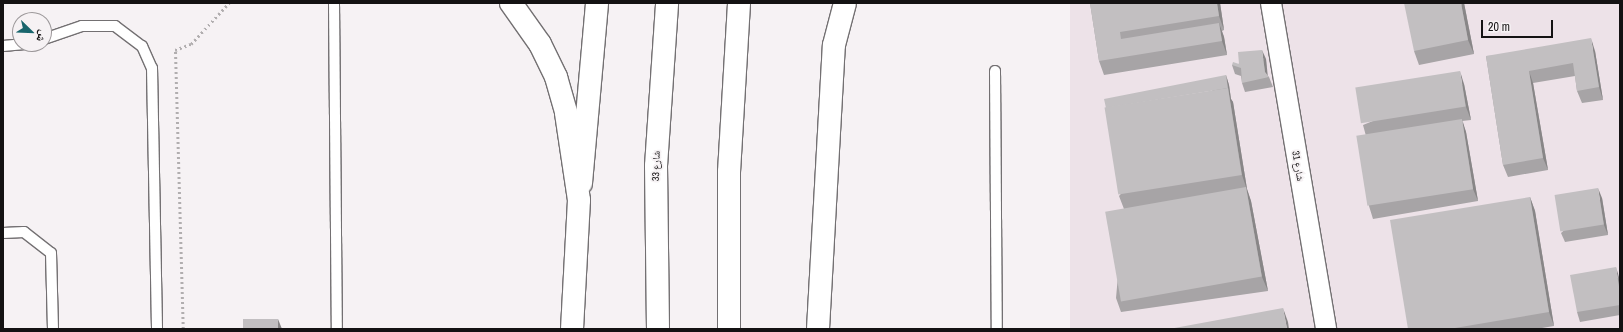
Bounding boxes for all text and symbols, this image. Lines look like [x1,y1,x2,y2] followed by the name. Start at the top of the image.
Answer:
[12,12,52,52] north arrow
[1483,12,1555,38] scale bar
[1488,19,1510,35] text: 20 m
[33,28,51,44] text: ش
[1289,150,1307,182] street label: شارع 31
[649,151,663,181] street label: شارع 33

